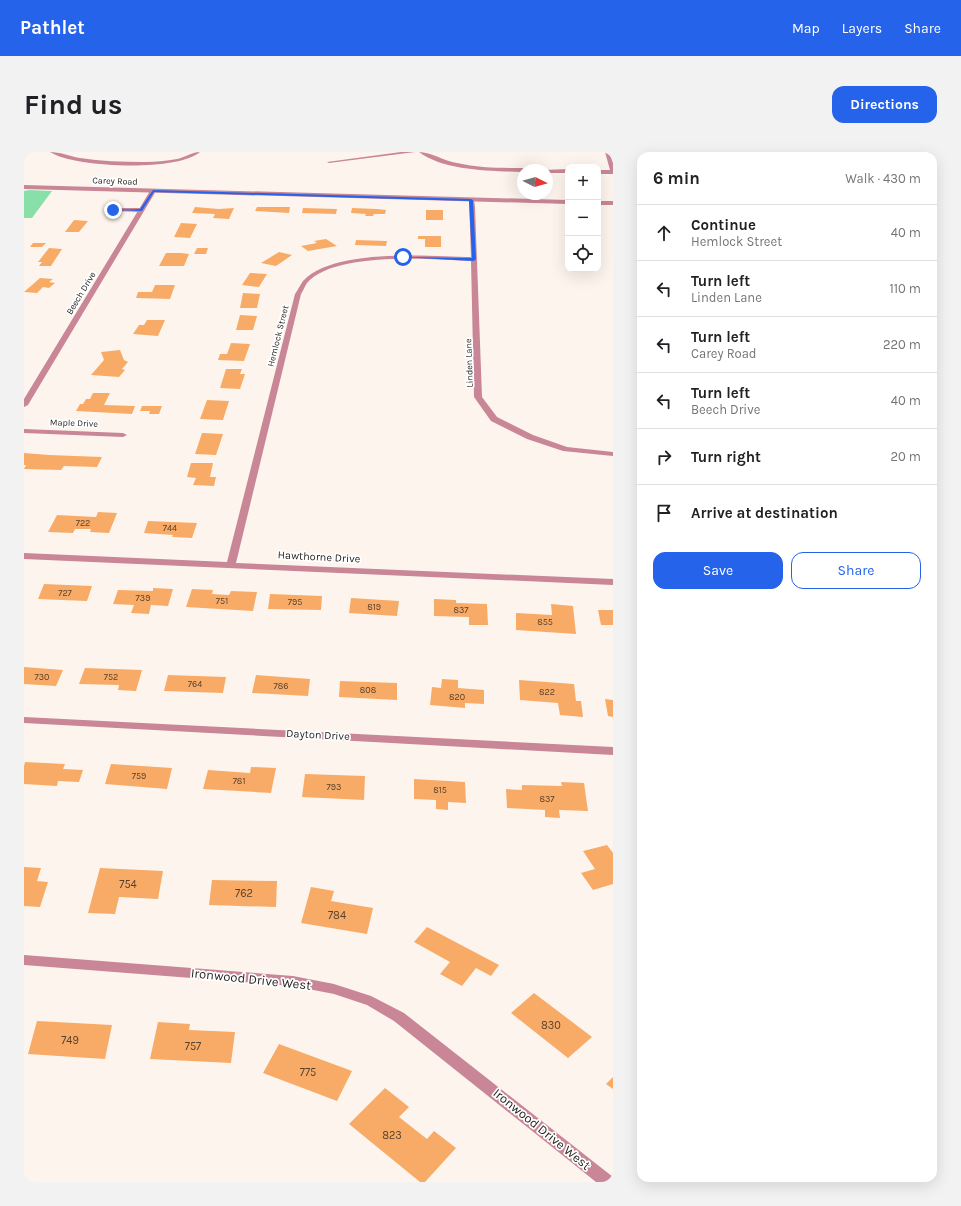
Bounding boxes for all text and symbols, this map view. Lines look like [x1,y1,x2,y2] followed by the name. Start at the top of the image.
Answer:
[20,17,85,39] text: Pathlet
[792,20,820,37] text: Map
[842,20,882,37] text: Layers
[904,20,941,37] text: Share
[832,86,937,123] button: Directions
[24,88,123,121] text: Find us
[517,164,553,200] north arrow
[565,164,601,272] map controls
[565,164,601,200] button: +
[653,168,700,188] text: 6 min
[845,171,921,186] text: Walk · 430 m
[92,175,138,187] street label: Carey Road
[565,200,601,236] button: −
[104,201,122,219] route end
[691,216,756,234] text: Continue
[653,222,675,244] icon: ahead
[891,225,921,240] text: 40 m
[691,234,782,249] text: Hemlock Street
[565,236,601,272] button: locate
[394,248,412,266] route start
[64,270,98,316] street label: Beech Drive
[691,272,750,290] text: Turn left
[653,278,675,300] icon: left
[889,281,921,296] text: 110 m
[691,290,762,305] text: Linden Lane
[266,304,291,368] street label: Hemlock Street
[691,328,750,346] text: Turn left
[653,334,675,356] icon: left
[883,337,921,352] text: 220 m
[463,338,475,388] street label: Linden Lane
[691,346,757,361] text: Carey Road
[691,384,750,402] text: Turn left
[653,390,675,412] icon: left
[891,393,921,408] text: 40 m
[691,402,760,417] text: Beech Drive
[50,417,99,429] street label: Maple Drive
[653,446,675,468] icon: right
[691,448,761,466] text: Turn right
[891,449,921,464] text: 20 m
[653,502,675,524] icon: arrive
[691,504,838,522] text: Arrive at destination
[76,518,90,528] house number: 722
[163,523,177,533] house number: 744
[277,548,361,566] street label: Hawthorne Drive
[653,552,783,589] button: Save
[791,552,921,589] button: Share
[58,588,73,598] house number: 727
[136,593,150,603] house number: 739
[216,596,228,606] house number: 751
[288,597,302,607] house number: 795
[367,602,381,612] house number: 819
[453,605,469,615] house number: 837
[537,617,553,627] house number: 855
[35,672,49,682] house number: 730
[104,672,118,682] house number: 752
[188,679,202,689] house number: 764
[274,681,288,691] house number: 786
[360,685,377,695] house number: 808
[539,687,555,697] house number: 822
[449,692,465,702] house number: 820
[286,727,350,743] street label: Dayton Drive
[132,771,146,781] house number: 759
[233,776,245,786] house number: 781
[327,782,341,792] house number: 793
[433,785,447,795] house number: 815
[539,794,555,804] house number: 837
[119,878,137,891] house number: 754
[235,887,253,900] house number: 762
[328,909,346,922] house number: 784
[190,965,312,993] street label: Ironwood Drive West
[541,1019,561,1032] house number: 830
[61,1034,79,1047] house number: 749
[185,1040,201,1053] house number: 757
[300,1066,316,1079] house number: 775
[490,1085,594,1173] street label: Ironwood Drive West
[382,1129,402,1142] house number: 823

